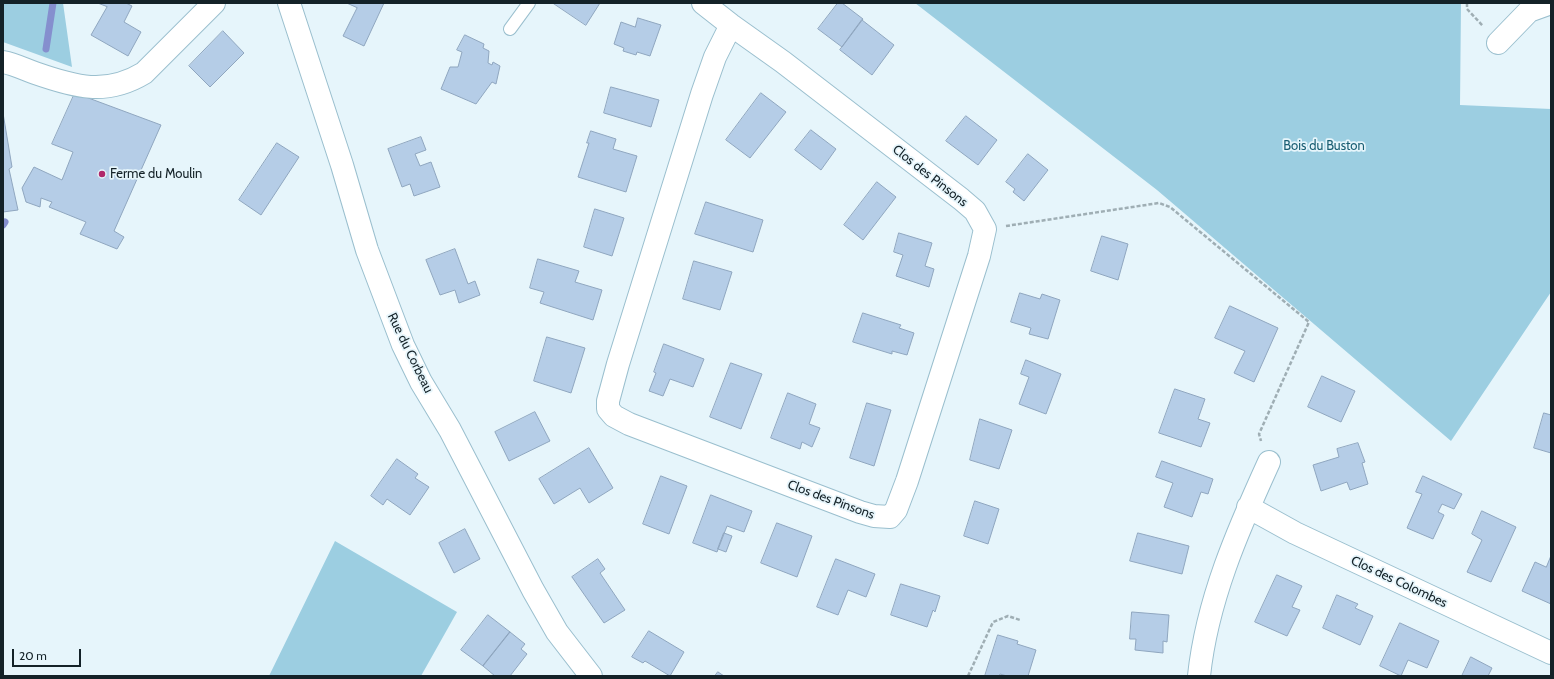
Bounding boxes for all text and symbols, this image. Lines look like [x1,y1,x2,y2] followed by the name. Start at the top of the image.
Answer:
[1283,138,1365,154] park label: Bois du Buston
[889,142,971,210] street label: Clos des Pinsons
[110,166,202,182] place label: Ferme du Moulin
[97,169,107,179] marker: Ferme du Moulin
[384,310,436,396] street label: Rue du Corbeau
[785,477,877,523] street label: Clos des Pinsons
[1348,553,1450,611] street label: Clos des Colombes
[14,641,83,667] scale bar
[19,648,47,663] text: 20 m

